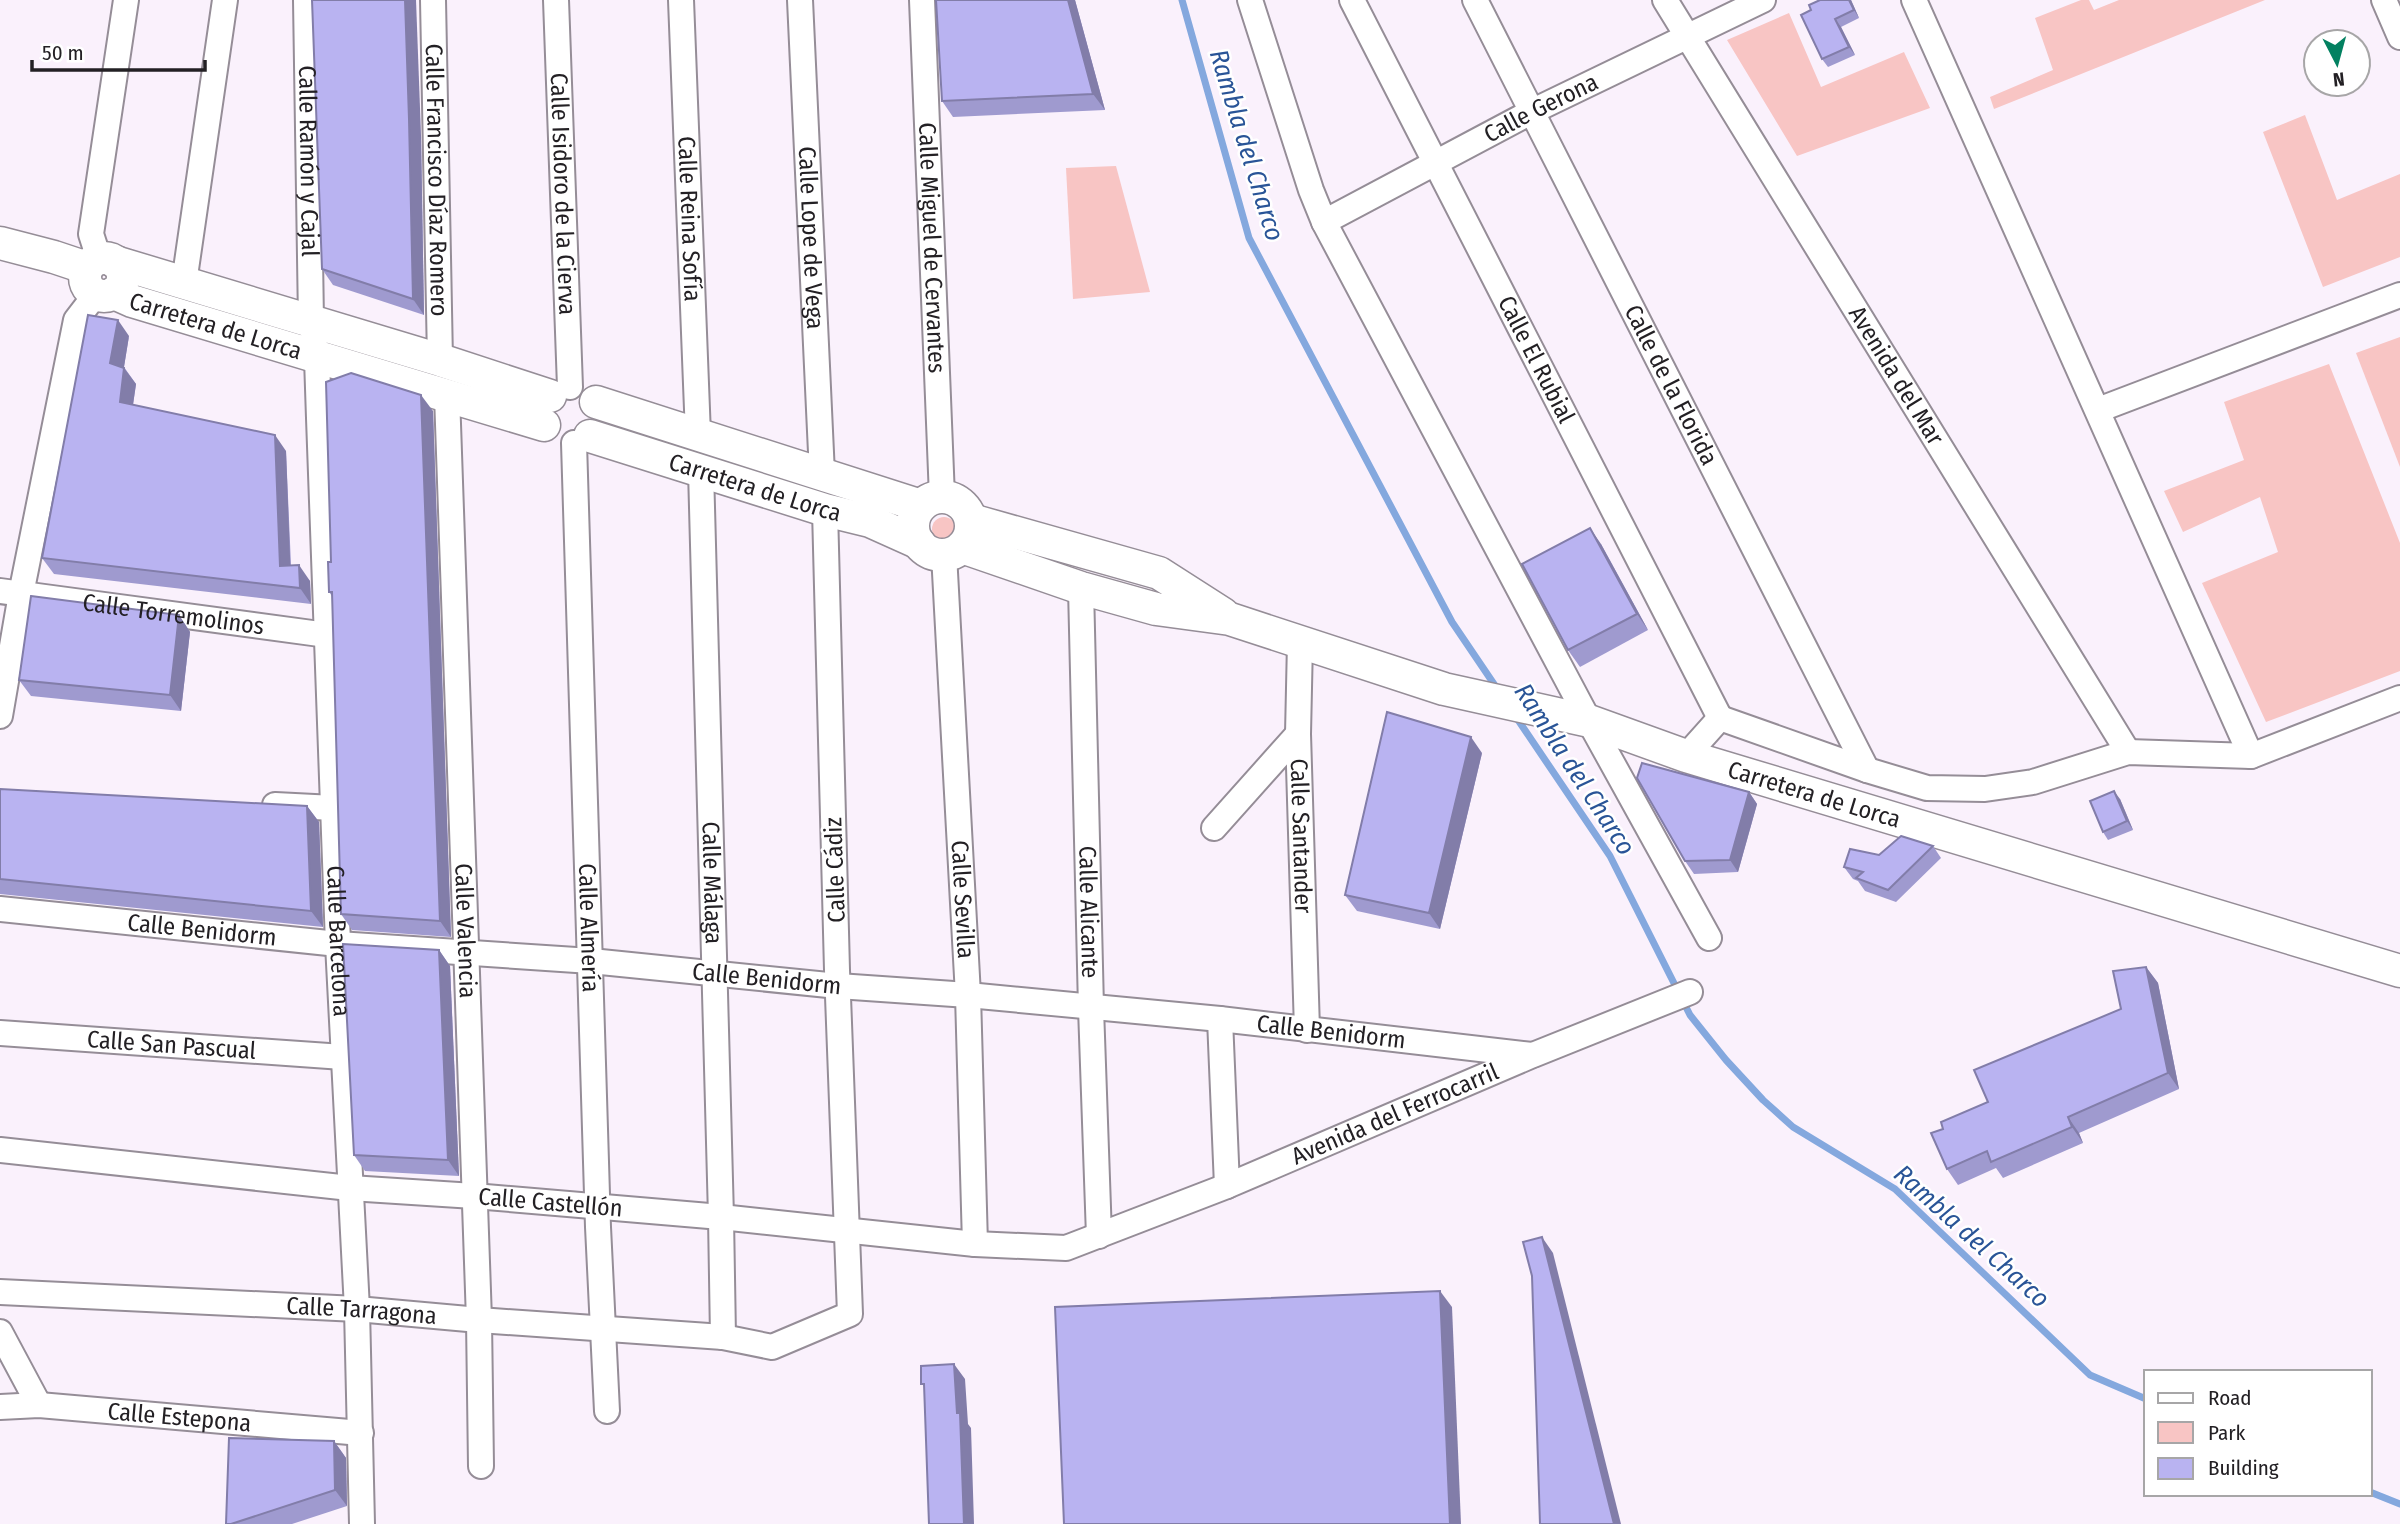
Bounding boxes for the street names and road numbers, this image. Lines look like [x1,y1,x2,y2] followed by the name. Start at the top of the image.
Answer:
[420,43,453,317] street label: Calle Francisco Díaz Romero
[293,65,324,257] street label: Calle Ramón y Cajal
[1479,68,1602,149] street label: Calle Gerona
[545,72,581,315] street label: Calle Isidoro de la Cierva
[913,122,951,374] street label: Calle Miguel de Cervantes
[672,136,707,302] street label: Calle Reina Sofía
[793,146,829,330] street label: Calle Lope de Vega
[126,287,305,365] street label: Carretera de Lorca
[1492,291,1580,428] street label: Calle El Rubial
[1619,300,1723,470] street label: Calle de la Florida
[1843,301,1950,451] street label: Avenida del Mar
[666,448,844,527] street label: Carretera de Lorca
[81,588,266,640] street label: Calle Torremolinos
[1725,755,1904,834] street label: Carretera de Lorca
[1285,758,1317,914] street label: Calle Santander
[819,817,851,923] street label: Calle Cádiz
[696,821,728,944] street label: Calle Málaga
[946,840,980,959] street label: Calle Sevilla
[1073,845,1104,978] street label: Calle Alicante
[449,863,482,999] street label: Calle Valencia
[573,863,605,993] street label: Calle Almería
[321,865,356,1017] street label: Calle Barcelona
[126,908,278,952] street label: Calle Benidorm
[691,957,843,1000] street label: Calle Benidorm
[1255,1009,1407,1054] street label: Calle Benidorm
[86,1025,257,1065] street label: Calle San Pascual
[1287,1058,1503,1171] street label: Avenida del Ferrocarril
[477,1182,624,1223] street label: Calle Castellón
[286,1292,438,1330] street label: Calle Tarragona
[106,1397,252,1437] street label: Calle Estepona

